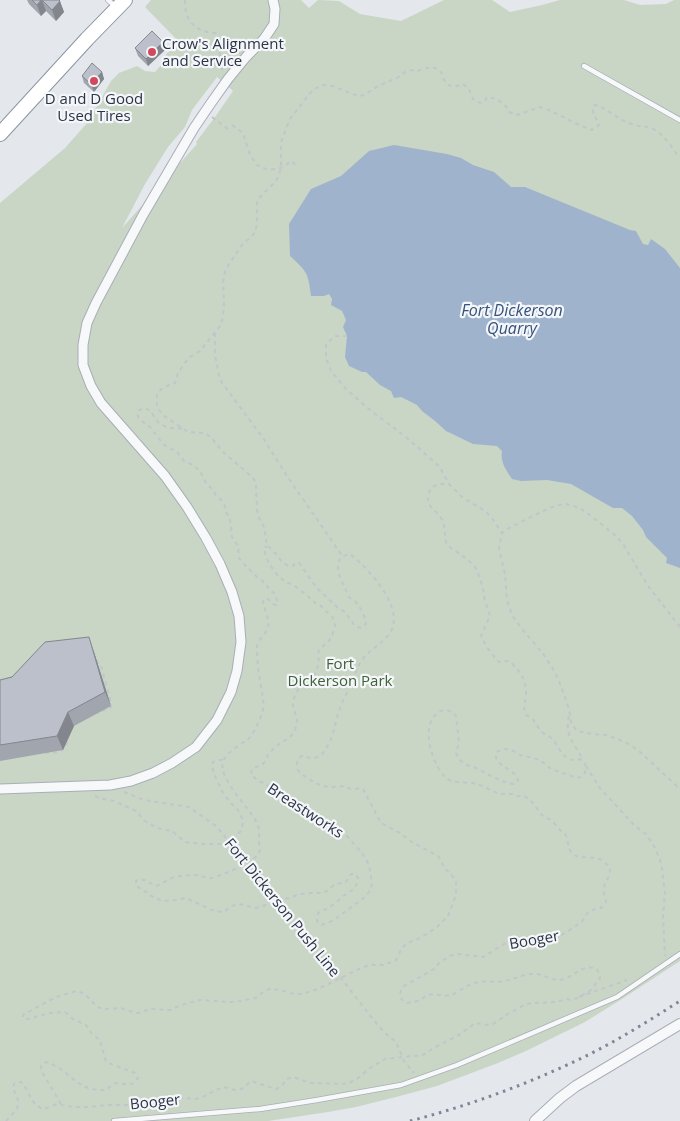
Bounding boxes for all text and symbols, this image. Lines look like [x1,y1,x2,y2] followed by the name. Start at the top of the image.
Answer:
[162,33,284,70] place label: Crow's Alignment and Service
[146,46,158,58] marker: Crow's Alignment and Service
[88,75,100,87] marker: D and D Good Used Tires
[45,88,143,125] place label: D and D Good Used Tires
[461,299,563,339] water label: Fort Dickerson Quarry
[288,653,393,690] park label: Fort Dickerson Park
[264,778,348,842] street label: Breastworks
[221,833,345,981] street label: Fort Dickerson Push Line
[507,925,561,953] street label: Booger
[129,1088,181,1114] street label: Booger

